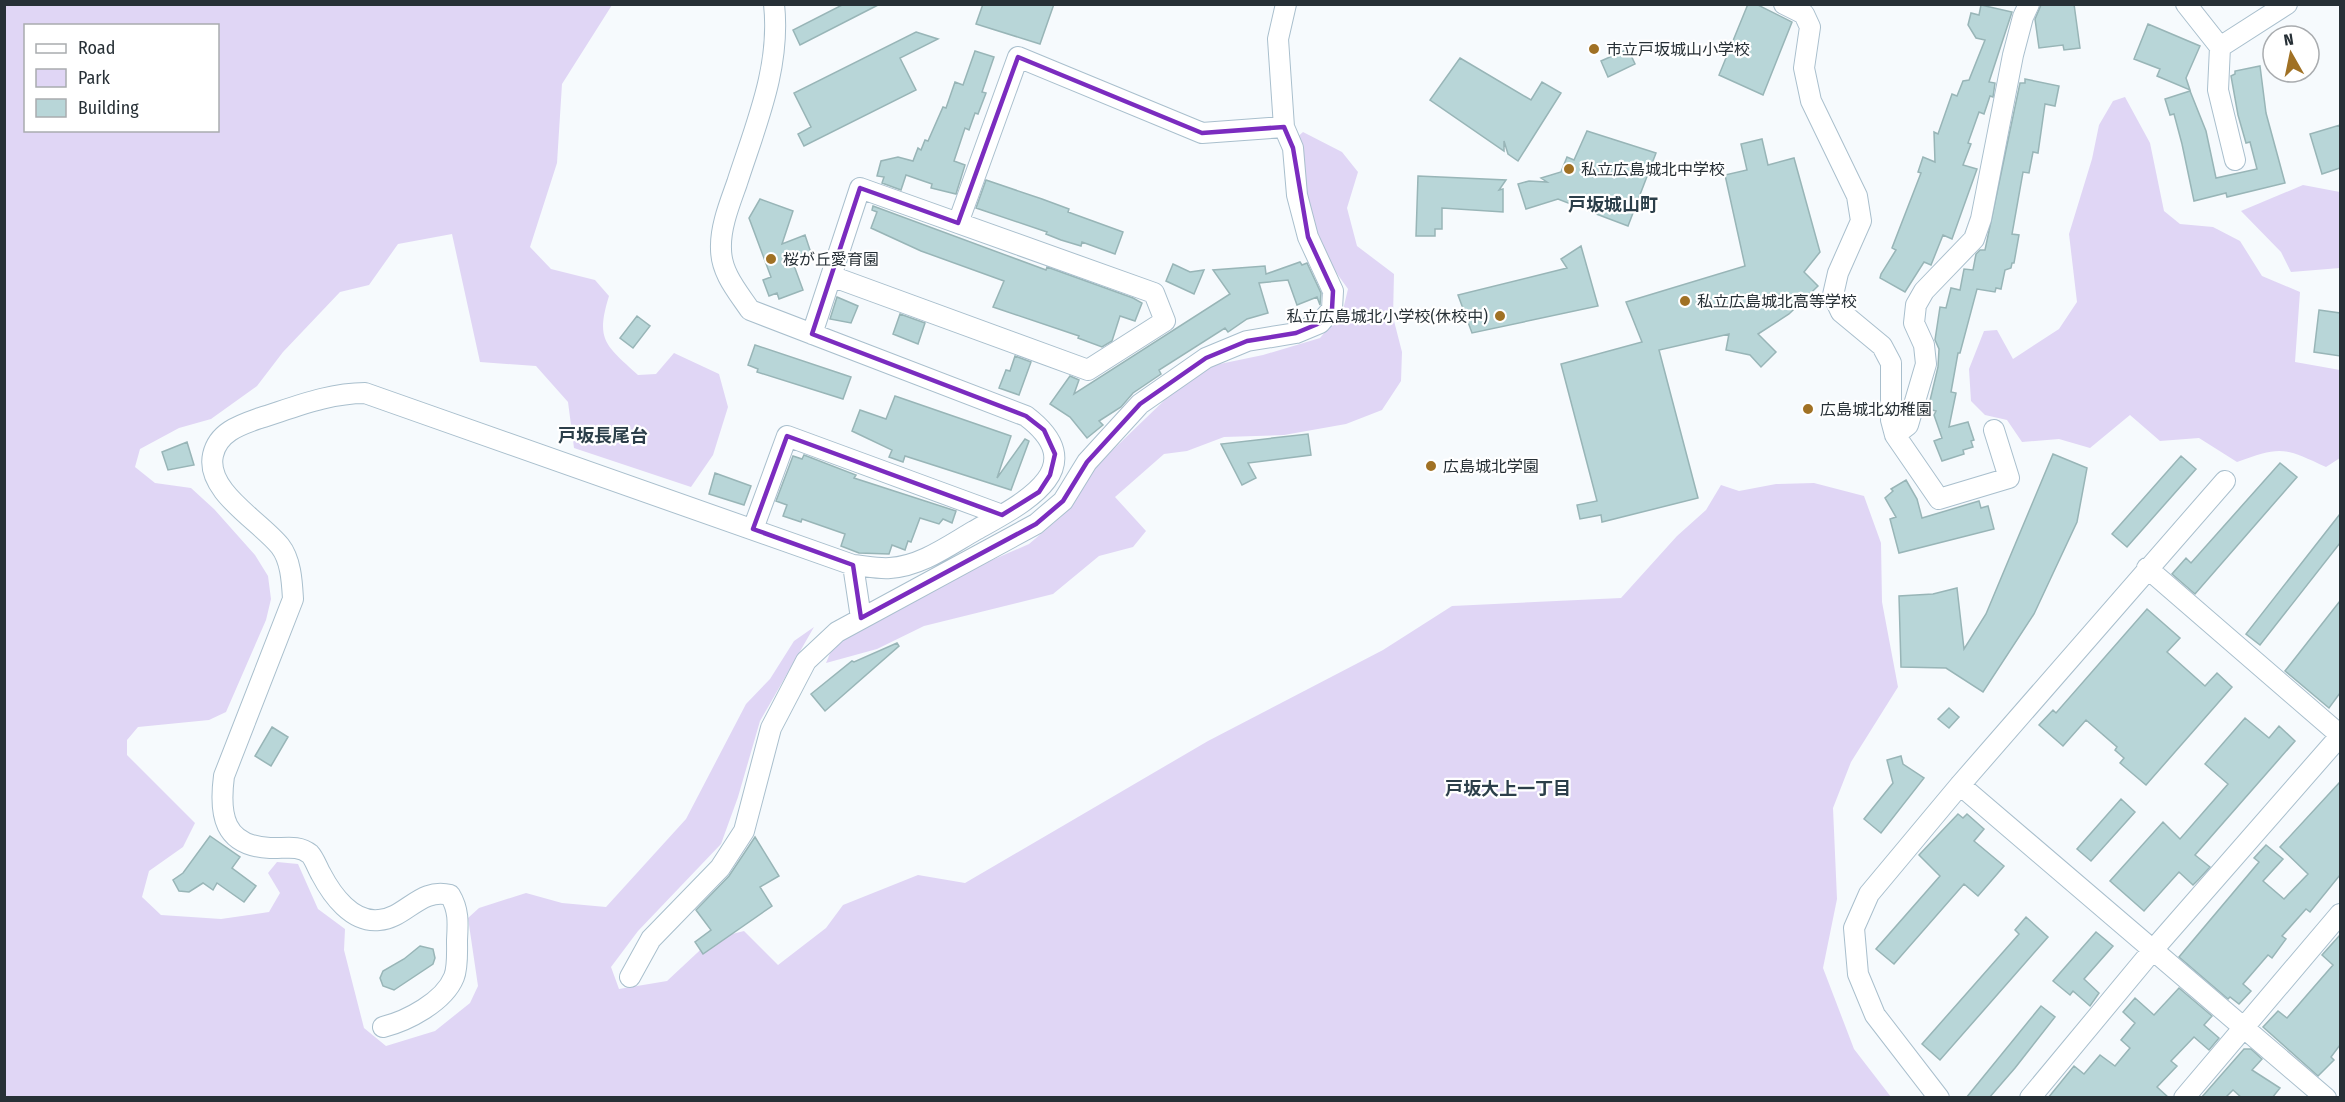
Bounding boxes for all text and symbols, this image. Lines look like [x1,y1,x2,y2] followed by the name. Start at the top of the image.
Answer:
[24,24,219,132] legend
[2261,24,2321,84] north arrow
[2283,30,2295,50] text: N
[78,37,115,59] text: Road
[1606,40,1750,59] place label: 市立戸坂城山小学校
[1587,42,1601,56] marker: 市立戸坂城山小学校
[78,67,111,89] text: Park
[78,97,139,119] text: Building
[1581,160,1725,179] place label: 私立広島城北中学校
[1562,162,1576,176] marker: 私立広島城北中学校
[1568,194,1658,216] district label: 戸坂城山町
[783,250,879,269] place label: 桜が丘愛育園
[764,252,778,266] marker: 桜が丘愛育園
[1697,292,1857,311] place label: 私立広島城北高等学校
[1678,294,1692,308] marker: 私立広島城北高等学校
[1287,307,1488,326] place label: 私立広島城北小学校(休校中)
[1493,309,1507,323] marker: 私立広島城北小学校(休校中)
[1820,400,1932,419] place label: 広島城北幼稚園
[1801,402,1815,416] marker: 広島城北幼稚園
[558,425,648,447] district label: 戸坂長尾台
[1443,457,1539,476] place label: 広島城北学園
[1424,459,1438,473] marker: 広島城北学園
[1445,778,1571,800] district label: 戸坂大上一丁目

